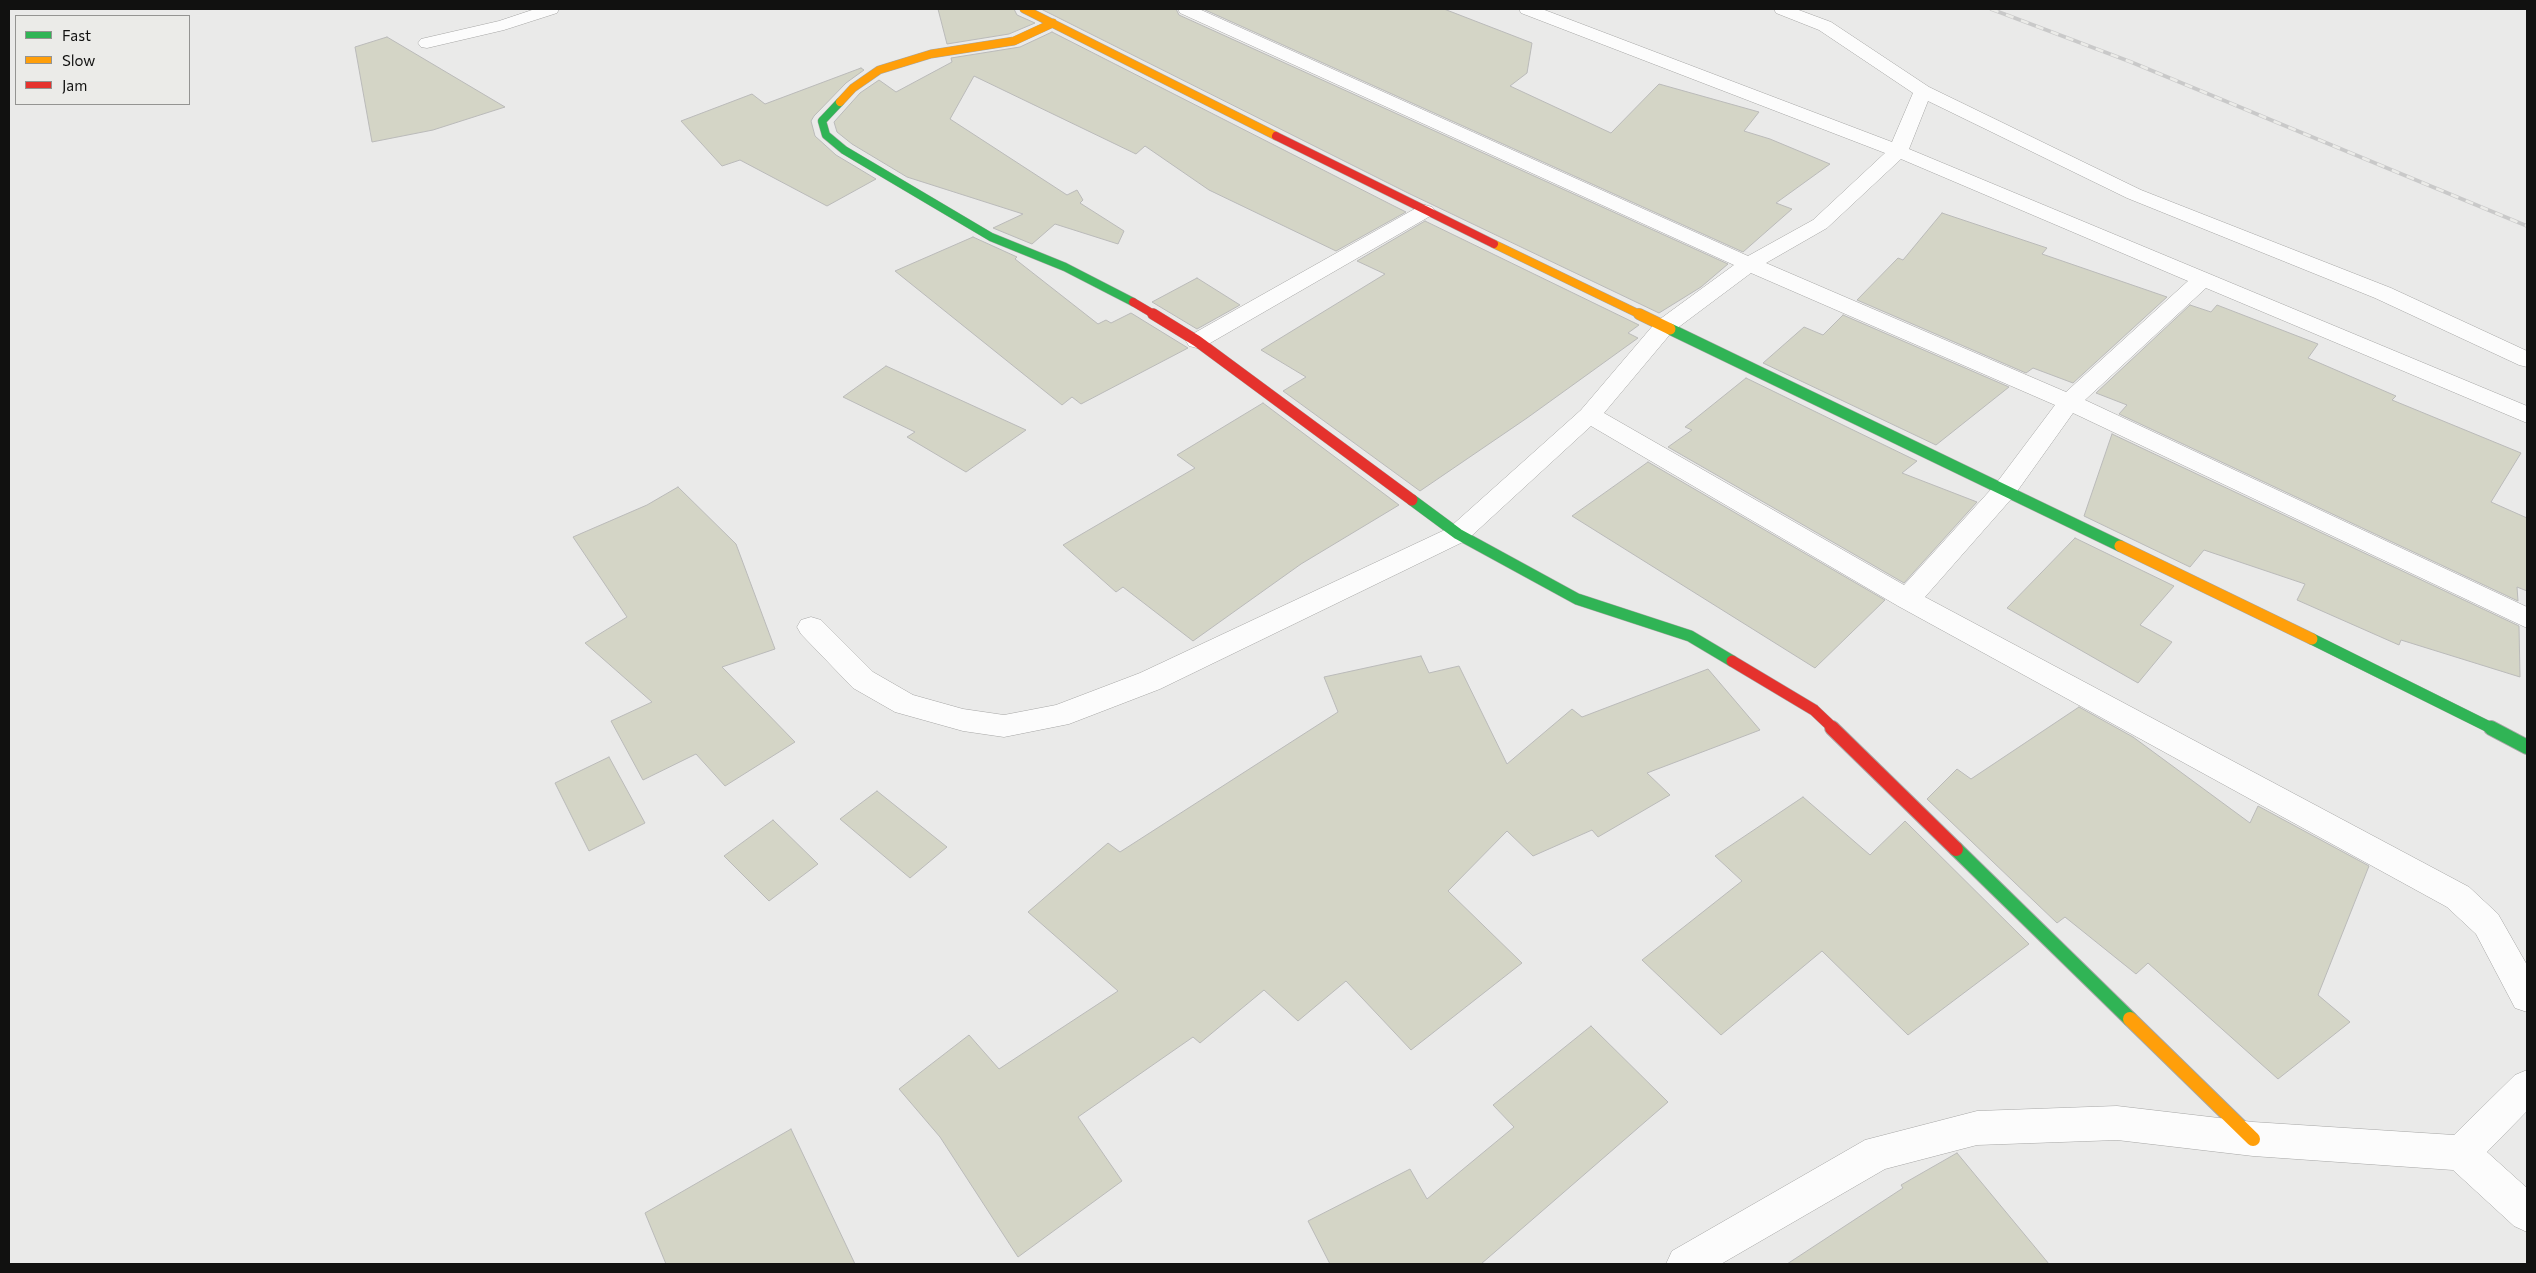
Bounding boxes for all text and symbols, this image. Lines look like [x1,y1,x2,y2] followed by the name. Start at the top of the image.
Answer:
[15,15,190,105] legend
[62,26,91,44] text: Fast
[62,51,95,69] text: Slow
[62,76,87,94] text: Jam

